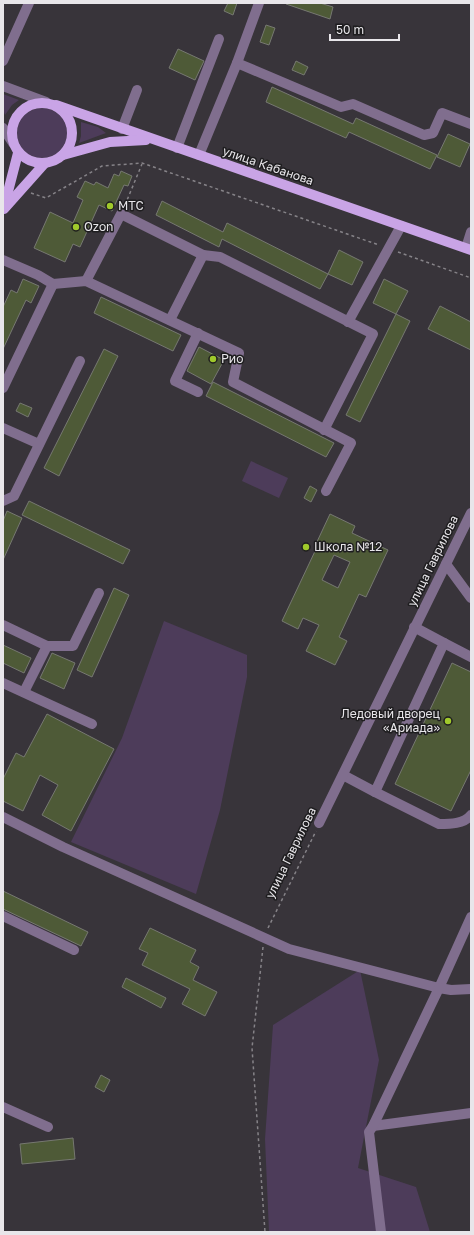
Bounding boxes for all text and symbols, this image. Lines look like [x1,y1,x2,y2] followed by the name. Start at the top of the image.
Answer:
[330,16,399,42] scale bar
[336,22,364,37] text: 50 m
[221,143,316,188] street label: улица Кабанова
[118,198,144,213] place label: МТС
[105,201,115,211] marker: МТС
[84,219,113,234] place label: Ozon
[71,222,81,232] marker: Ozon
[221,351,243,366] place label: Рио
[208,354,218,364] marker: Рио
[404,513,461,609] street label: улица Гаврилова
[314,539,382,554] place label: Школа №12
[301,542,311,552] marker: Школа №12
[341,706,441,735] place label: Ледовый дворец «Ариада»
[443,716,453,726] marker: Ледовый дворец «Ариада»
[262,805,319,901] street label: улица Гаврилова

